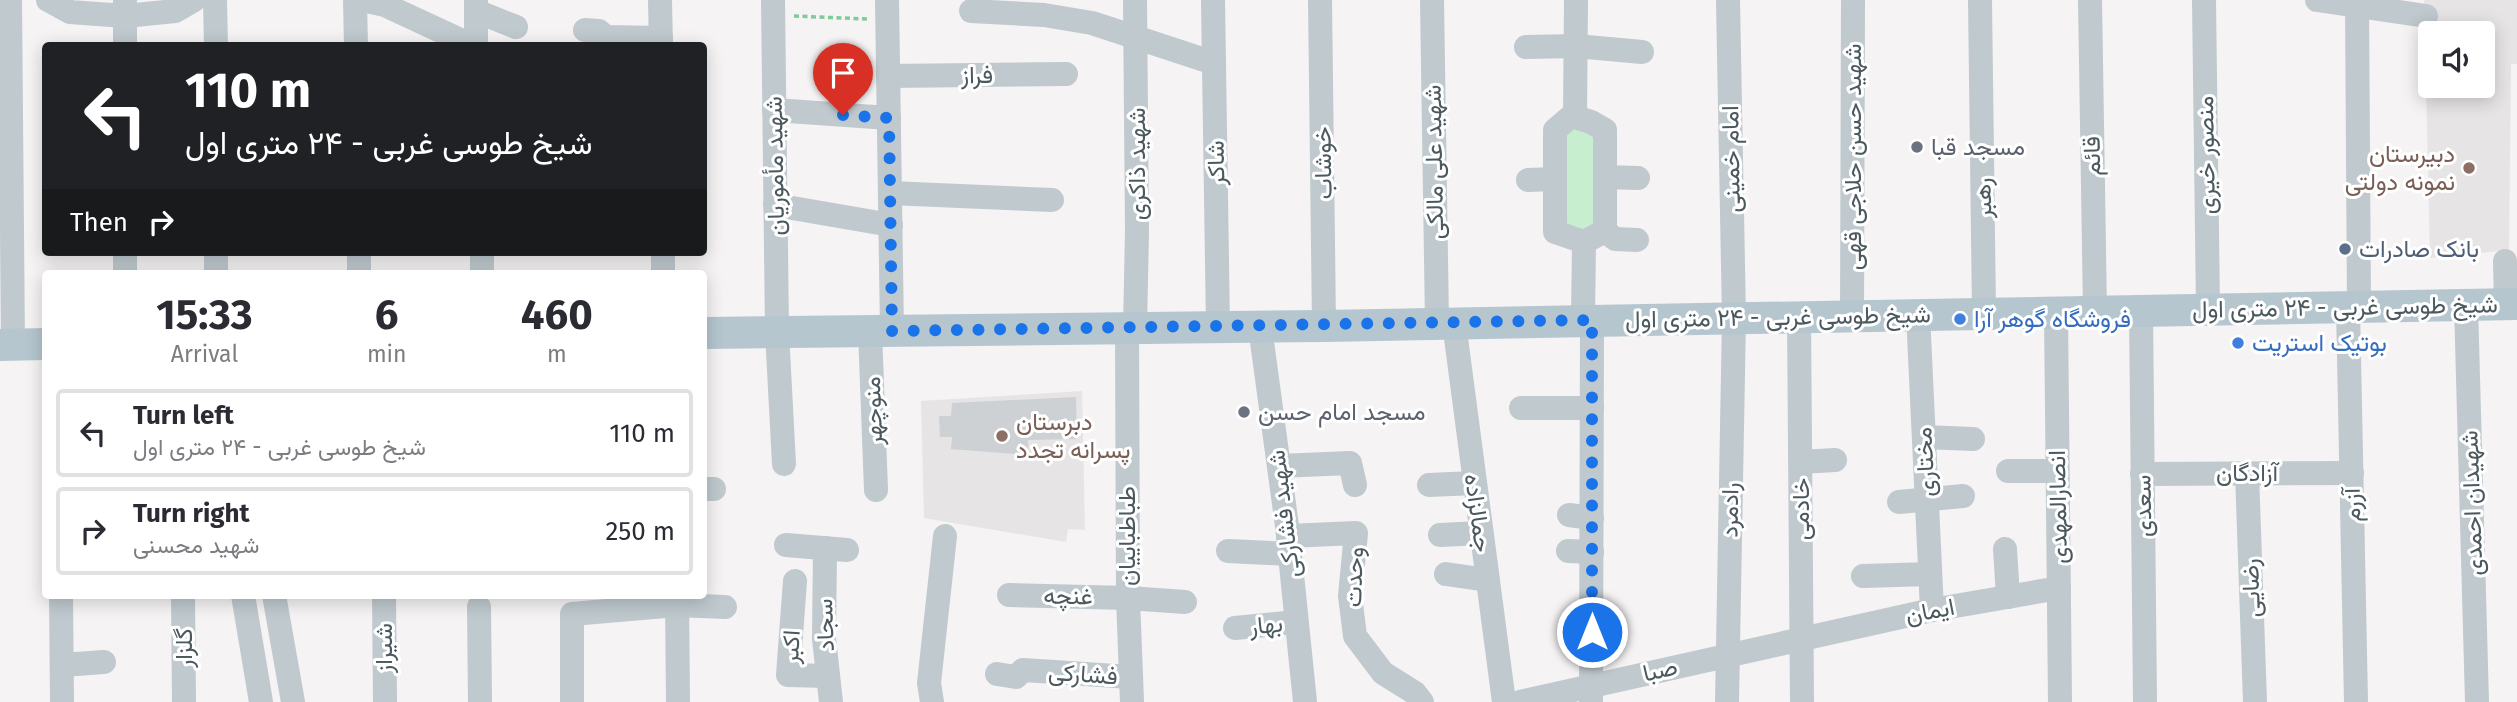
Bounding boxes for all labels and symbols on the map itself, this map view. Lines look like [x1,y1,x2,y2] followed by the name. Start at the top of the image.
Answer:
[813,43,873,115] pin
[1839,44,1868,270] street label: شهید حسن حلاجی قهی
[960,61,993,90] street label: فراز
[1419,84,1450,240] street label: شهید علی مالکی
[2191,95,2222,215] street label: منصور خیری
[760,96,791,236] street label: شهید مأموریان
[1716,105,1748,213] street label: امام خمینی
[1123,108,1152,220] street label: شهید ذاکری
[1308,126,1339,200] street label: خوشاب
[1931,133,2025,161] place label: مسجد قبا
[2078,136,2108,176] street label: قائم
[1909,139,1925,155] marker: مسجد قبا
[1202,140,1231,187] street label: شاکر
[2345,140,2455,197] place label: دبیرستان نمونه دولتی
[2461,160,2477,176] marker: دبیرستان نمونه دولتی
[1969,177,1998,220] street label: رهبر
[2359,235,2479,264] place label: بانک صادرات
[2337,241,2353,257] marker: بانک صادرات
[2192,290,2498,327] street label: شیخ طوسی غربی - ۲۴ متری اول
[1625,300,1931,337] street label: شیخ طوسی غربی - ۲۴ متری اول
[1974,305,2131,334] place label: فروشگاه گوهر آرا
[1952,311,1968,327] marker: فروشگاه گوهر آرا
[2252,329,2387,358] place label: بوتیک استریت
[2230,335,2246,351] marker: بوتیک استریت
[858,376,890,447] street label: منوچهر
[1258,398,1425,428] place label: مسجد امام حسن
[1236,404,1252,420] marker: مسجد امام حسن
[1016,408,1131,466] place label: دبرستان پسرانه تجدد
[1909,426,1942,498] street label: مختاری
[994,428,1010,444] marker: دبرستان پسرانه تجدد
[2455,430,2490,576] street label: شهیدان احمدی
[1262,448,1307,579] street label: شهید فشارکی
[2043,450,2074,564] street label: انصارالمهدی
[2216,459,2280,488] street label: آزادگان
[1458,472,1497,554] street label: جمالزاده
[2128,475,2158,537] street label: سعدی
[1787,478,1815,540] street label: خادمی
[1716,482,1745,538] street label: رادمرد
[2338,485,2368,522] street label: آزرم
[1113,486,1141,586] street label: طباطباییان
[1339,546,1370,608] street label: وحدت
[2236,558,2267,618] street label: رضایی
[1043,582,1093,612] street label: غنچه
[1903,593,1957,629] street label: ایمان
[1555,595,1629,669] position arrow
[810,598,840,652] street label: سجاد
[1247,609,1284,642] street label: بهار
[370,623,399,674] street label: شیراز
[170,628,199,669] street label: گلزار
[776,629,807,666] street label: اکبر
[1640,652,1680,688] street label: صبا
[1047,658,1119,691] street label: فشارکی

